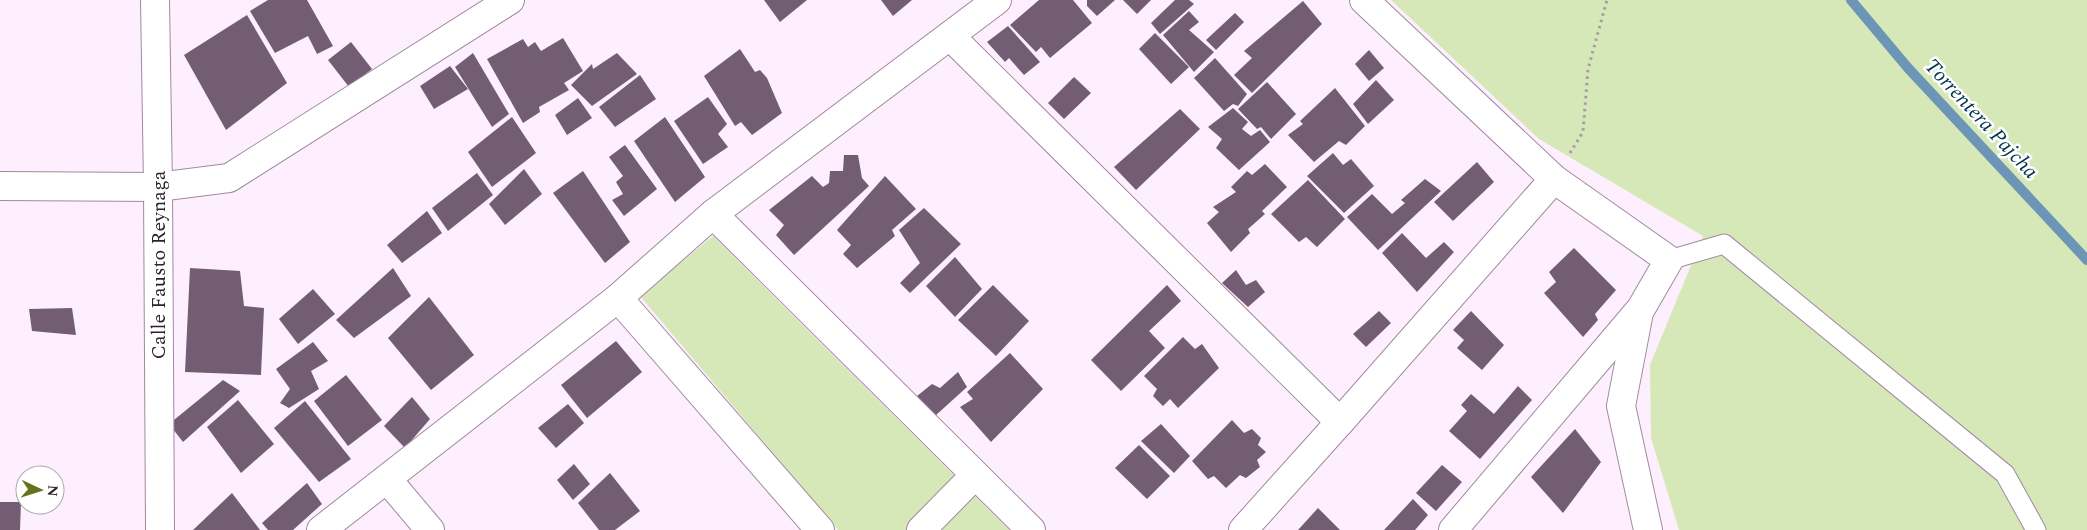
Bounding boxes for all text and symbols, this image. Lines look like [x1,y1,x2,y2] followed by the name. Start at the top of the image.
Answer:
[1916,51,2046,187] water label: Torrentera Pajcha
[144,170,174,360] street label: Calle Fausto Reynaga
[15,465,65,515] north arrow
[42,484,63,497] text: N

